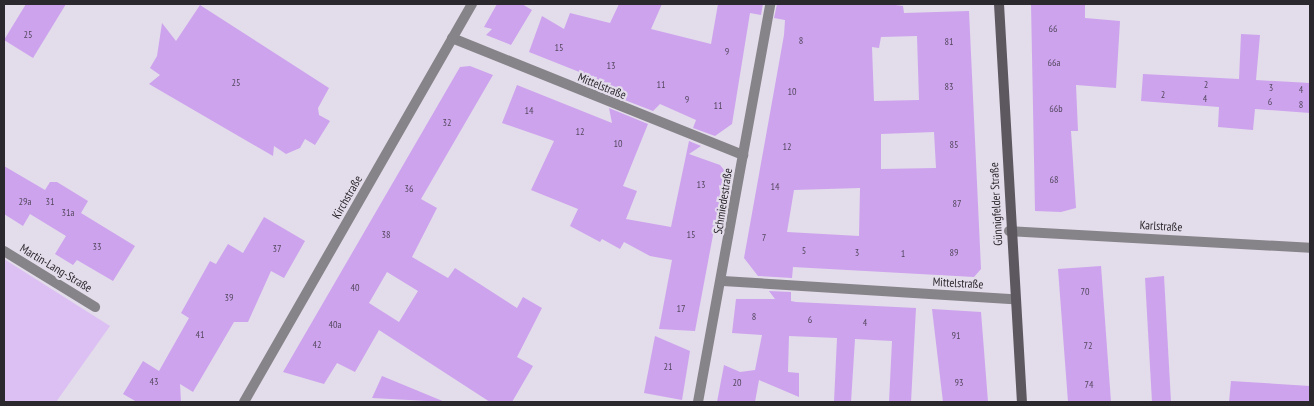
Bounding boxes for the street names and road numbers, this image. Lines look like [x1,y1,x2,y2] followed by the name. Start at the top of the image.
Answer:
[576,70,628,102] street label: Mittelstraße
[987,162,1005,246] street label: Günnigfelder Straße
[711,167,735,235] street label: Schmiedestraße
[329,173,365,221] street label: Kirchstraße
[1139,218,1183,234] street label: Karlstraße
[17,241,95,295] street label: Martin-Lang-Straße
[932,274,984,292] street label: Mittelstraße

